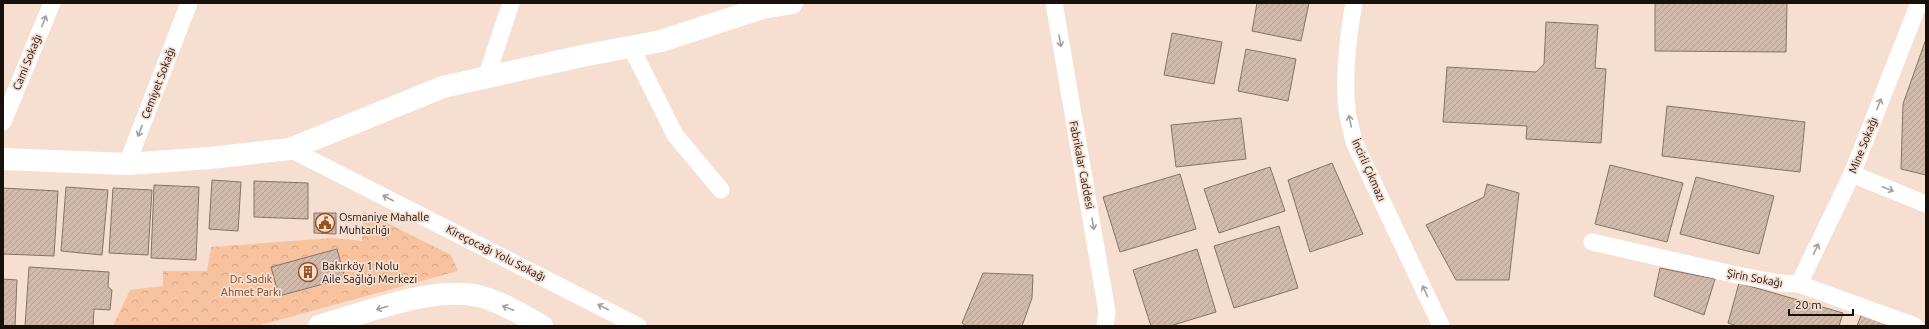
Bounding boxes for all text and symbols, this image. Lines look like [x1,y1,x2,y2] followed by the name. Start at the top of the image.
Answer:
[41,15,49,27] one-way arrow
[10,32,44,92] street label: Cami Sokağı
[1056,35,1064,48] one-way arrow
[139,46,177,120] street label: Cemiyet Sokağı
[1876,99,1883,111] one-way arrow
[1345,115,1353,128] one-way arrow
[1846,115,1880,175] street label: Mine Sokağı
[1068,120,1096,210] street label: Fabrikalar Caddesi
[136,124,144,136] one-way arrow
[1350,137,1388,203] street label: İncirli Çıkmazı
[1881,185,1893,193] one-way arrow
[382,194,394,201] one-way arrow
[339,211,429,236] place label: Osmaniye Mahalle Muhtarlığı
[314,212,336,234] public building icon: Osmaniye Mahalle Muhtarlığı
[1090,218,1098,231] one-way arrow
[444,223,548,283] street label: Kireçocağı Yolu Sokağı
[1813,243,1820,255] one-way arrow
[322,260,417,285] place label: Bakırköy 1 Nolu Aile Sağlığı Merkezi
[297,261,319,283] building icon: Bakırköy 1 Nolu Aile Sağlığı Merkezi
[1726,267,1784,289] street label: Şirin Sokağı
[221,273,281,298] park label: Dr. Sadık Ahmet Parkı
[1421,285,1428,297] one-way arrow
[1789,291,1853,317] scale bar
[1795,298,1822,311] text: 20 m
[502,303,514,311] one-way arrow
[598,303,610,311] one-way arrow
[376,305,389,312] one-way arrow

